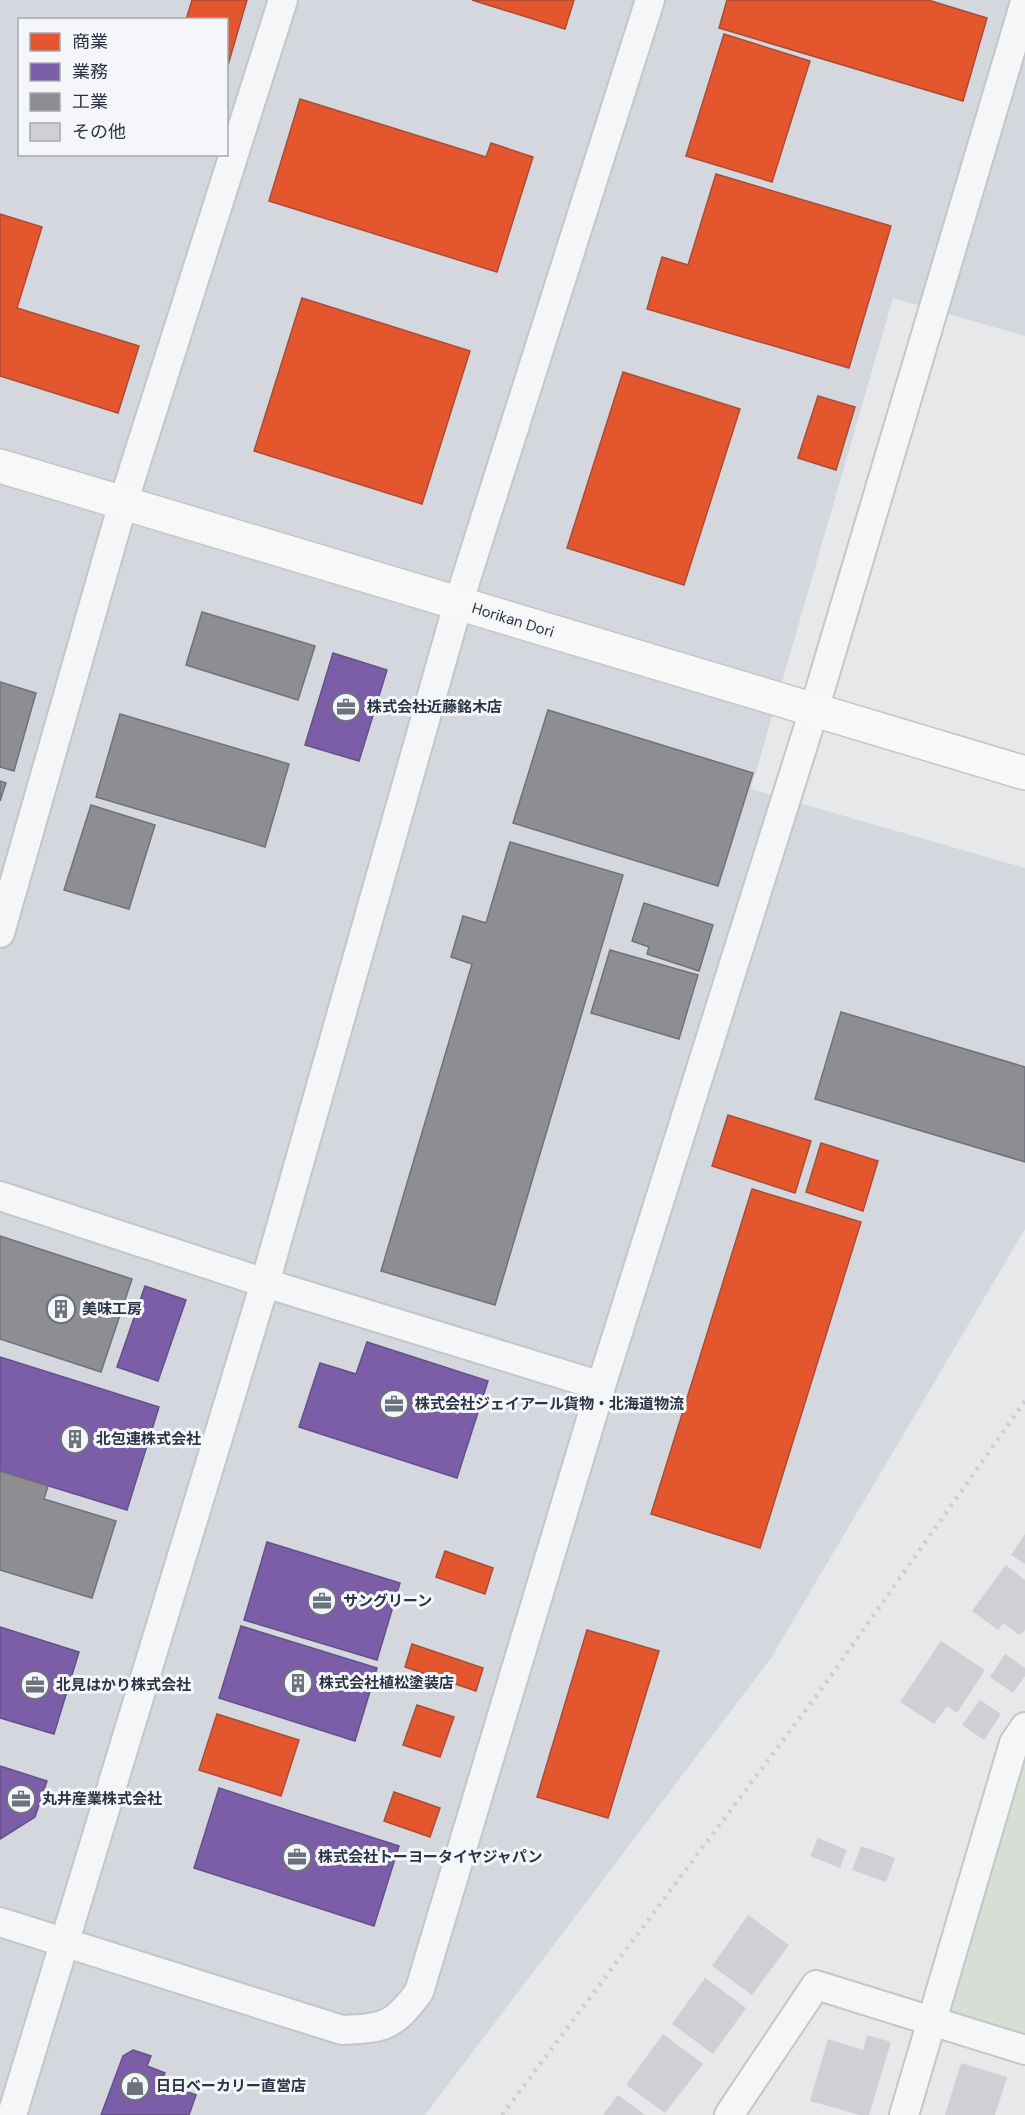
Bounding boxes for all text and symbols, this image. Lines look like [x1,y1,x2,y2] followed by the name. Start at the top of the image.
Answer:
[18,18,228,156] legend
[72,30,108,54] text: 商業
[72,60,108,84] text: 業務
[72,90,108,114] text: 工業
[72,120,126,144] text: その他
[469,598,557,642] street label: Horikan Dori
[330,691,362,723] office icon: 株式会社近藤銘木店
[367,697,502,717] place label: 株式会社近藤銘木店
[45,1293,77,1325] building icon: 美味工房
[82,1299,142,1319] place label: 美味工房
[378,1388,410,1420] office icon: 株式会社ジェイアール貨物・北海道物流
[415,1394,684,1414] place label: 株式会社ジェイアール貨物・北海道物流
[59,1423,91,1455] building icon: 北包連株式会社
[96,1429,201,1449] place label: 北包連株式会社
[306,1585,338,1617] office icon: サングリーン
[343,1591,432,1611] place label: サングリーン
[282,1667,314,1699] building icon: 株式会社植松塗装店
[19,1669,51,1701] office icon: 北見はかり株式会社
[319,1673,454,1693] place label: 株式会社植松塗装店
[56,1675,191,1695] place label: 北見はかり株式会社
[5,1783,37,1815] office icon: 丸井産業株式会社
[42,1789,162,1809] place label: 丸井産業株式会社
[281,1841,313,1873] office icon: 株式会社トーヨータイヤジャパン
[318,1847,543,1867] place label: 株式会社トーヨータイヤジャパン
[119,2070,151,2102] shop icon: 日日ベーカリー直営店
[156,2076,306,2096] place label: 日日ベーカリー直営店

